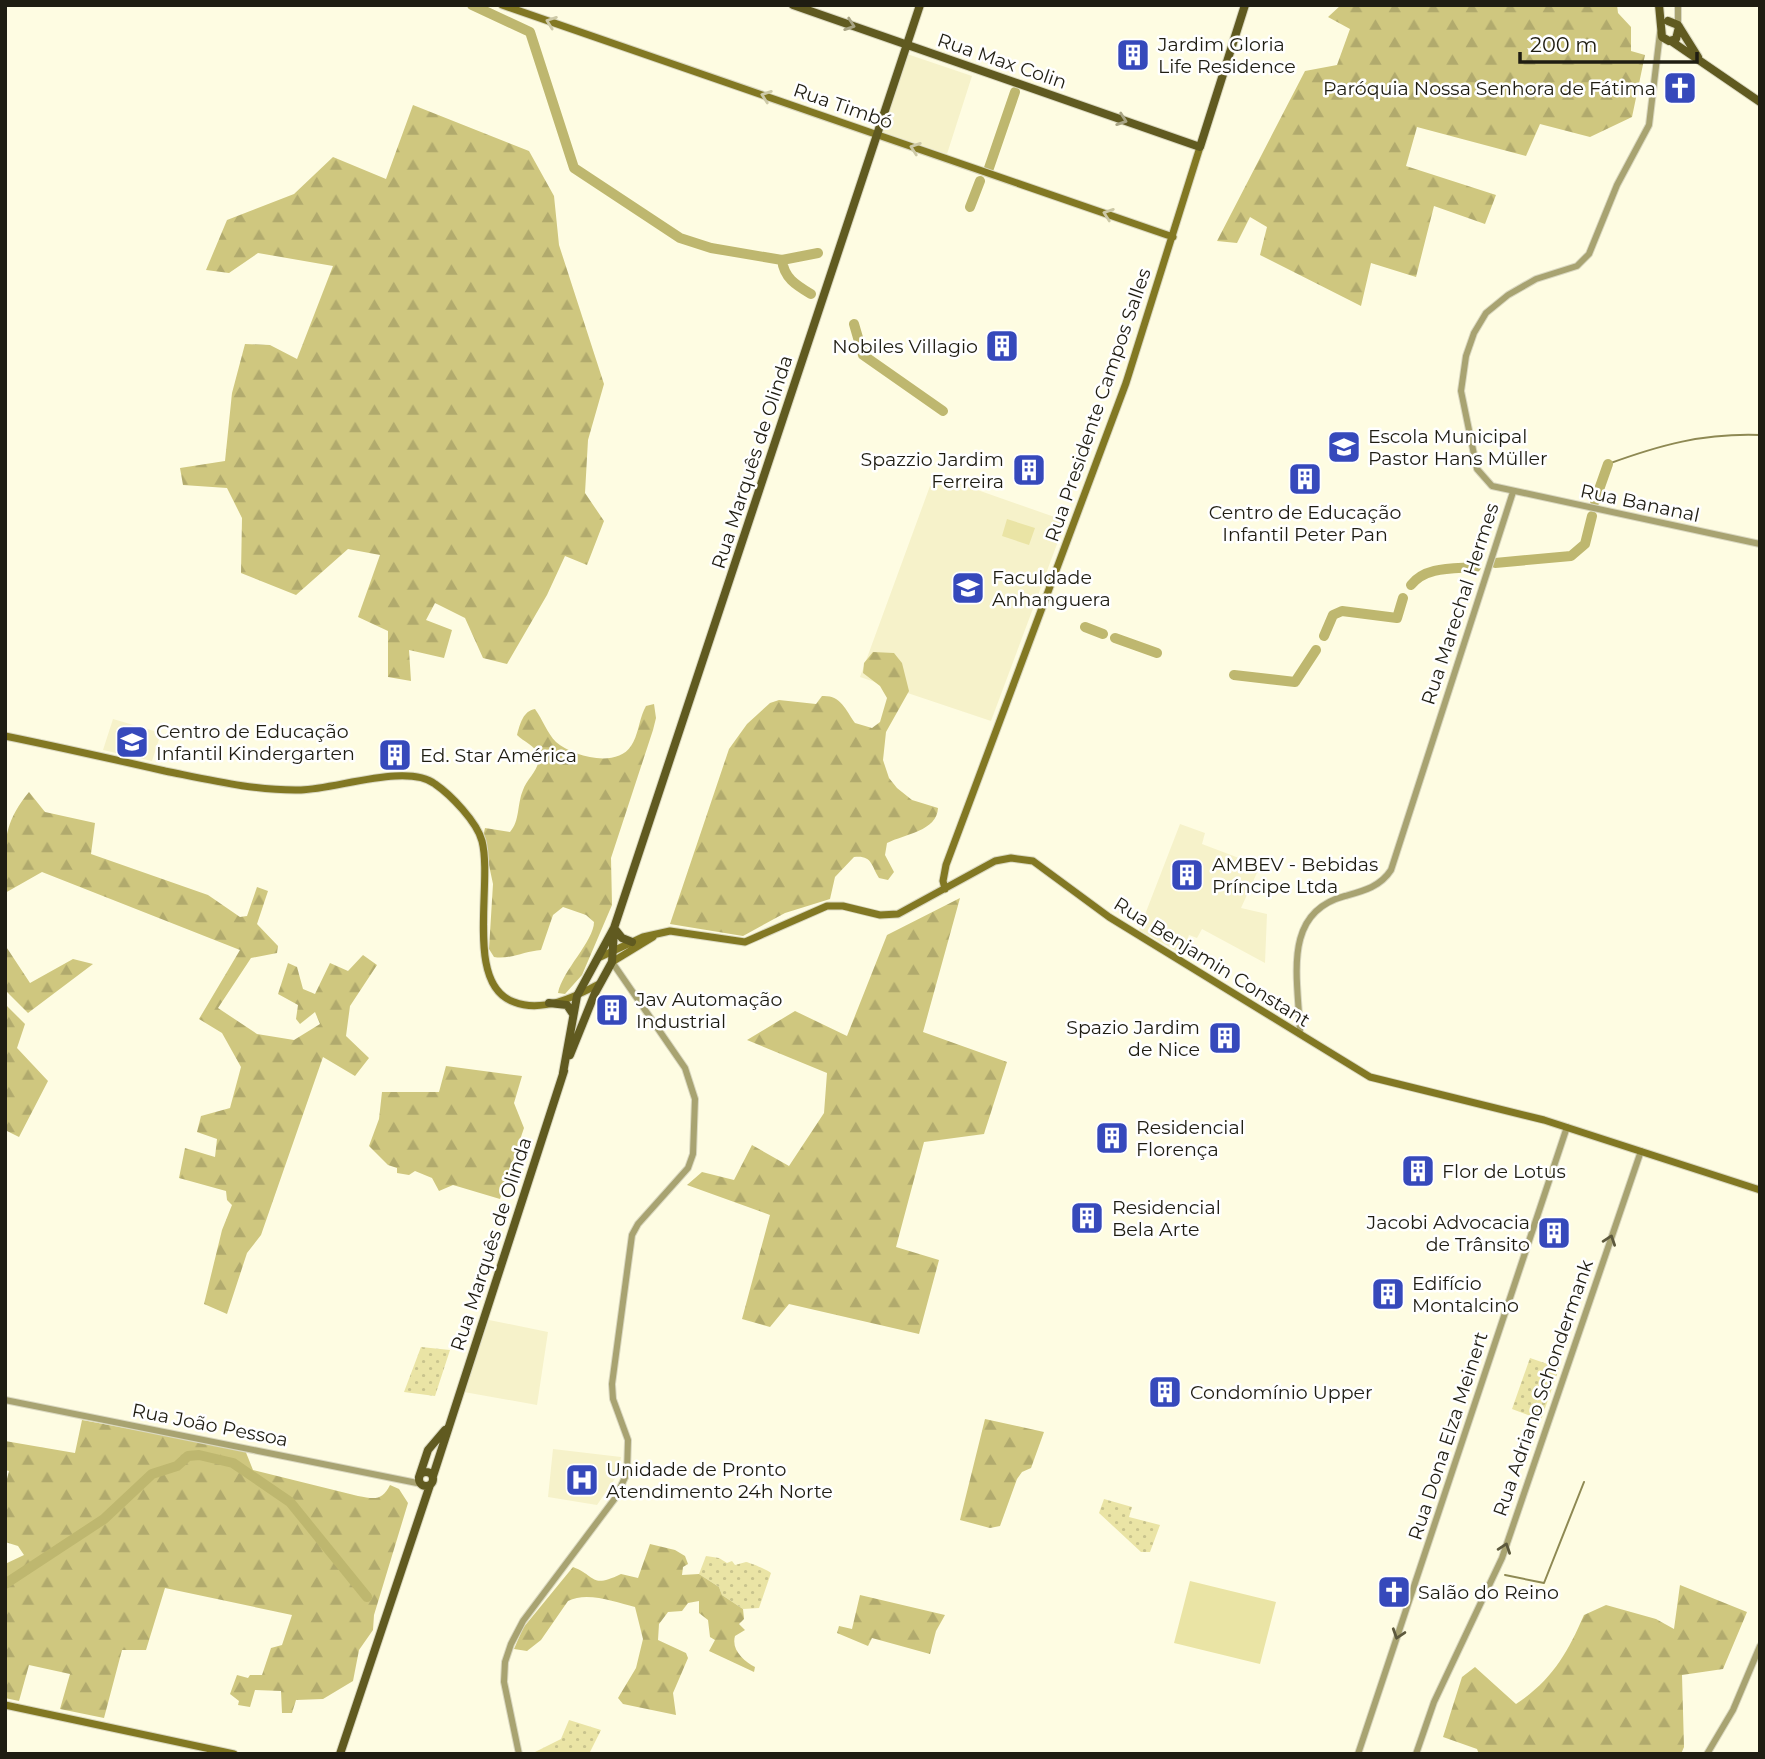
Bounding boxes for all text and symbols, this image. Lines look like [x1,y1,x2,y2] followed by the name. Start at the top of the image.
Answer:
[545,16,557,30] one-way arrow
[843,17,855,31] one-way arrow
[1520,21,1697,65] scale bar
[934,28,1070,94] street label: Rua Max Colin
[1530,32,1597,57] text: 200 m
[1157,33,1296,78] place label: Jardim Gloria Life Residence
[1114,36,1152,74] building icon: Jardim Gloria Life Residence
[1661,69,1699,107] church icon: Paróquia Nossa Senhora de Fátima
[1323,77,1656,100] place label: Paróquia Nossa Senhora de Fátima
[790,78,896,134] street label: Rua Timbó
[760,90,772,104] one-way arrow
[1116,112,1128,126] one-way arrow
[909,142,921,156] one-way arrow
[1103,208,1115,222] one-way arrow
[1040,265,1156,545] street label: Rua Presidente Campos Salles
[983,327,1021,365] building icon: Nobiles Villagio
[832,335,978,358] place label: Nobiles Villagio
[707,352,797,572] street label: Rua Marquês de Olinda
[1368,425,1548,470] place label: Escola Municipal Pastor Hans Müller
[1325,428,1363,466] school or university icon: Escola Municipal Pastor Hans Müller
[861,448,1004,493] place label: Spazzio Jardim Ferreira
[1010,451,1048,489] building icon: Spazzio Jardim Ferreira
[1286,460,1324,498] building icon: Centro de Educação Infantil Peter Pan
[1578,479,1702,527] street label: Rua Bananal
[1416,500,1504,708] street label: Rua Marechal Hermes
[1209,501,1401,546] place label: Centro de Educação Infantil Peter Pan
[992,566,1111,611] place label: Faculdade Anhanguera
[949,569,987,607] school or university icon: Faculdade Anhanguera
[156,720,355,765] place label: Centro de Educação Infantil Kindergarten
[113,723,151,761] school or university icon: Centro de Educação Infantil Kindergarten
[376,736,414,774] building icon: Ed. Star América
[420,744,577,767] place label: Ed. Star América
[1212,853,1378,898] place label: AMBEV - Bebidas Príncipe Ltda
[1168,856,1206,894] building icon: AMBEV - Bebidas Príncipe Ltda
[1110,892,1315,1032] street label: Rua Benjamin Constant
[635,988,783,1033] place label: Jav Automação Industrial
[593,991,631,1029] building icon: Jav Automação Industrial
[1066,1016,1200,1061] place label: Spazio Jardim de Nice
[1206,1019,1244,1057] building icon: Spazio Jardim de Nice
[1136,1116,1245,1161] place label: Residencial Florença
[1093,1119,1131,1157] building icon: Residencial Florença
[446,1134,536,1354] street label: Rua Marquês de Olinda
[1399,1152,1437,1190] building icon: Flor de Lotus
[1442,1160,1566,1183] place label: Flor de Lotus
[1112,1196,1221,1241] place label: Residencial Bela Arte
[1068,1199,1106,1237] building icon: Residencial Bela Arte
[1366,1211,1530,1256] place label: Jacobi Advocacia de Trânsito
[1535,1214,1573,1252] building icon: Jacobi Advocacia de Trânsito
[1602,1234,1616,1246] one-way arrow
[1488,1256,1598,1519] street label: Rua Adriano Schondermank
[1412,1272,1519,1317] place label: Edifício Montalcino
[1369,1275,1407,1313] building icon: Edifício Montalcino
[1403,1329,1493,1543] street label: Rua Dona Elza Meinert
[1146,1373,1184,1411] building icon: Condomínio Upper
[1190,1381,1373,1404] place label: Condomínio Upper
[130,1399,290,1451] street label: Rua João Pessoa
[606,1458,833,1503] place label: Unidade de Pronto Atendimento 24h Norte
[563,1461,601,1499] hospital icon: Unidade de Pronto Atendimento 24h Norte
[1497,1543,1511,1555] one-way arrow
[1375,1573,1413,1611] church icon: Salão do Reino
[1418,1581,1559,1604] place label: Salão do Reino
[1392,1627,1406,1639] one-way arrow

